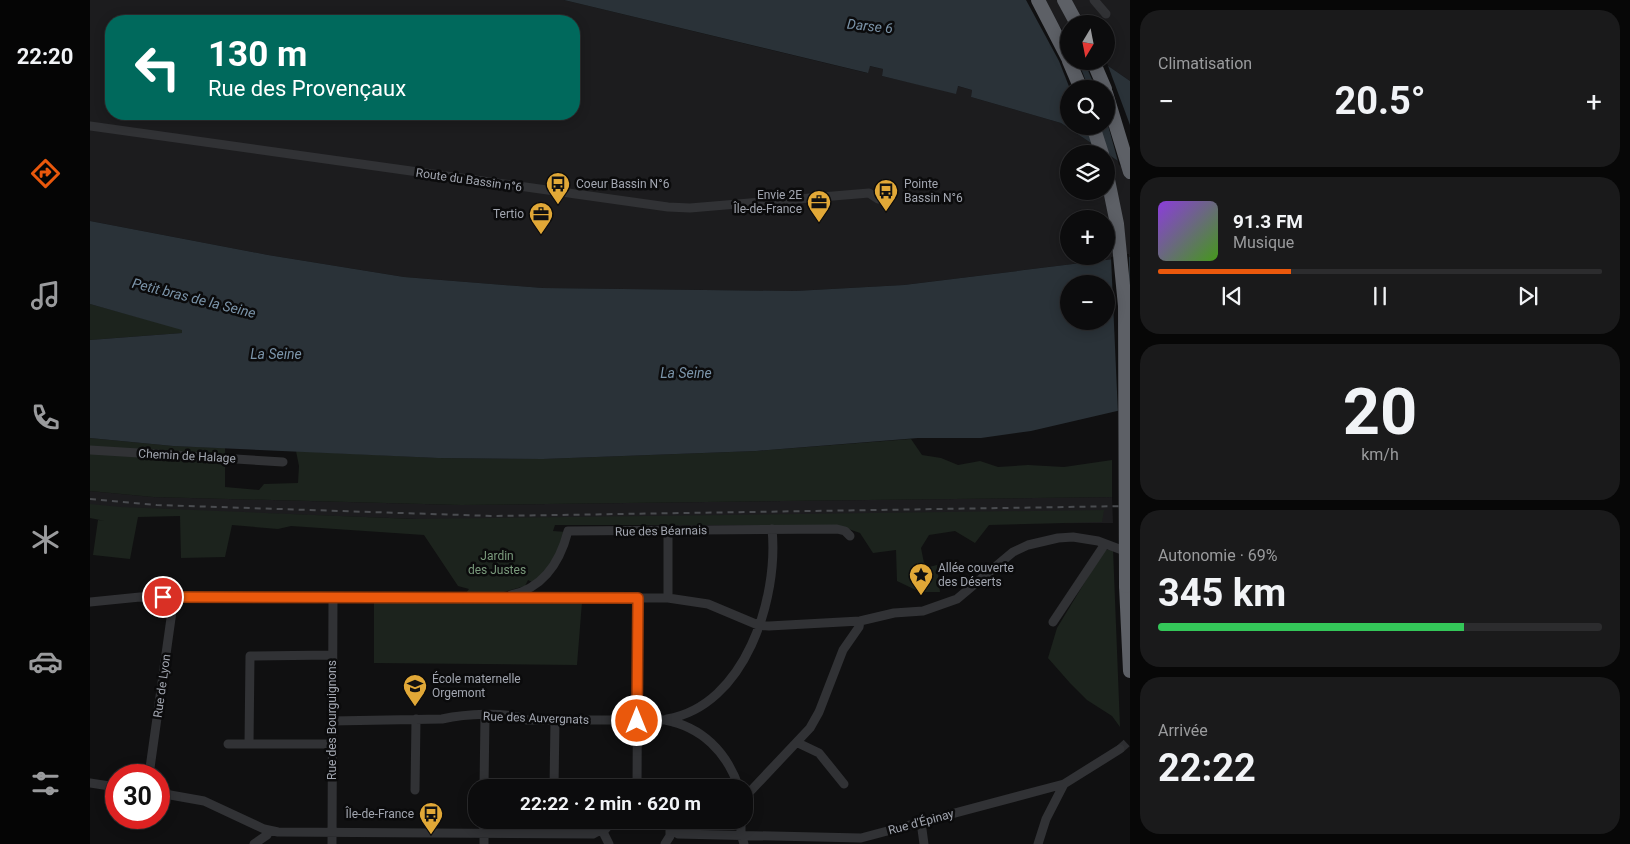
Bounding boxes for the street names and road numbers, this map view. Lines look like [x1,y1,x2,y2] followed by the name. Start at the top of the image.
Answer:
[415,166,523,194] street label: Route du Bassin n°6
[138,446,236,466] street label: Chemin de Halage
[615,523,707,539] street label: Rue des Béarnais
[151,653,173,719] street label: Rue de Lyon
[325,660,339,780] street label: Rue des Bourguignons
[483,709,589,727] street label: Rue des Auvergnats
[886,805,956,837] street label: Rue d'Épinay

